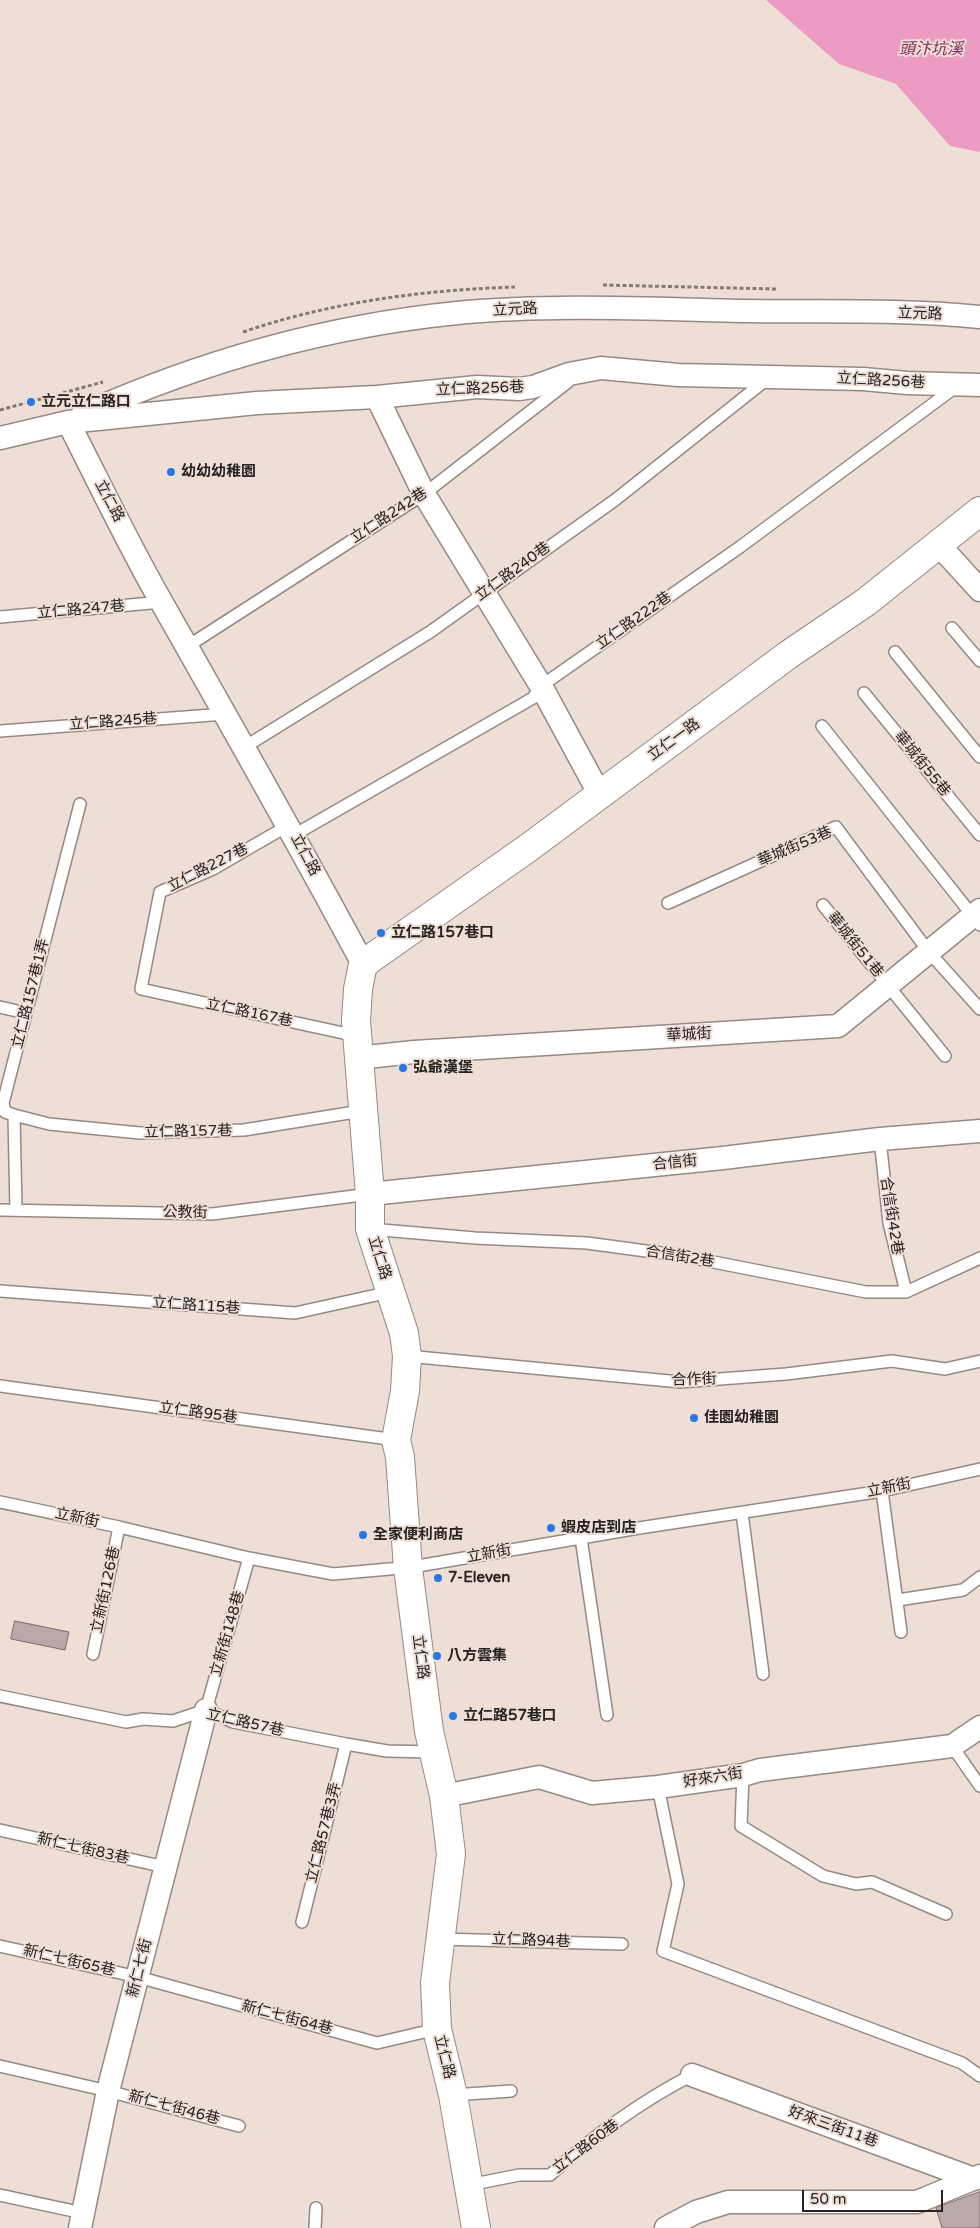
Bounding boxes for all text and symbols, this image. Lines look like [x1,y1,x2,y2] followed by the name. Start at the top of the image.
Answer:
[899,40,963,60] water label: 頭汴坑溪
[492,300,538,320] street label: 立元路
[897,304,943,324] street label: 立元路
[836,370,926,392] street label: 立仁路256巷
[436,378,524,400] street label: 立仁路256巷
[41,393,131,411] place label: 立元立仁路口
[25,396,37,408] marker: 立元立仁路口
[181,463,256,481] place label: 幼幼幼稚園
[165,466,177,478] marker: 幼幼幼稚園
[90,477,128,525] street label: 立仁路
[347,484,431,548] street label: 立仁路242巷
[472,539,554,605] street label: 立仁路240巷
[593,588,675,654] street label: 立仁路222巷
[36,597,126,623] street label: 立仁路247巷
[68,710,158,734] street label: 立仁路245巷
[644,715,704,765] street label: 立仁一路
[890,728,954,800] street label: 華城街55巷
[755,823,835,871] street label: 華城街53巷
[286,831,324,879] street label: 立仁路
[165,840,251,896] street label: 立仁路227巷
[823,909,887,981] street label: 華城街51巷
[391,924,494,942] place label: 立仁路157巷口
[375,927,387,939] marker: 立仁路157巷口
[9,937,53,1051] street label: 立仁路157巷1弄
[204,995,294,1031] street label: 立仁路167巷
[666,1025,712,1045] street label: 華城街
[413,1059,473,1077] place label: 弘爺漢堡
[397,1062,409,1074] marker: 弘爺漢堡
[144,1122,232,1142] street label: 立仁路157巷
[652,1152,698,1174] street label: 合信街
[876,1176,906,1256] street label: 合信街42巷
[162,1204,208,1222] street label: 公教街
[364,1234,394,1282] street label: 立仁路
[644,1243,716,1271] street label: 合信街2巷
[151,1294,241,1318] street label: 立仁路115巷
[671,1370,717,1390] street label: 合作街
[158,1399,238,1427] street label: 立仁路95巷
[704,1409,779,1427] place label: 佳園幼稚園
[688,1412,700,1424] marker: 佳園幼稚園
[865,1475,913,1501] street label: 立新街
[53,1505,101,1531] street label: 立新街
[561,1519,636,1537] place label: 蝦皮店到店
[545,1522,557,1534] marker: 蝦皮店到店
[373,1526,463,1544] place label: 全家便利商店
[357,1529,369,1541] marker: 全家便利商店
[465,1541,513,1567] street label: 立新街
[88,1545,124,1635] street label: 立新街126巷
[448,1569,510,1587] place label: 7-Eleven
[432,1572,444,1584] marker: 7-Eleven
[207,1589,249,1679] street label: 立新街148巷
[408,1634,432,1680] street label: 立仁路
[447,1647,507,1665] place label: 八方雲集
[431,1650,443,1662] marker: 八方雲集
[205,1705,285,1741] street label: 立仁路57巷
[463,1707,557,1725] place label: 立仁路57巷口
[447,1710,459,1722] marker: 立仁路57巷口
[682,1764,744,1792] street label: 好來六街
[303,1781,345,1885] street label: 立仁路57巷3弄
[35,1830,131,1868] street label: 新仁七街83巷
[491,1931,571,1951] street label: 立仁路94巷
[124,1937,156,1999] street label: 新仁七街
[21,1942,117,1980] street label: 新仁七街65巷
[239,1997,335,2039] street label: 新仁七街64巷
[430,2033,458,2081] street label: 立仁路
[126,2087,222,2129] street label: 新仁七街46巷
[786,2102,880,2152] street label: 好來三街11巷
[549,2116,623,2178] street label: 立仁路60巷
[805,2180,946,2212] scale bar
[810,2190,847,2208] text: 50 m

